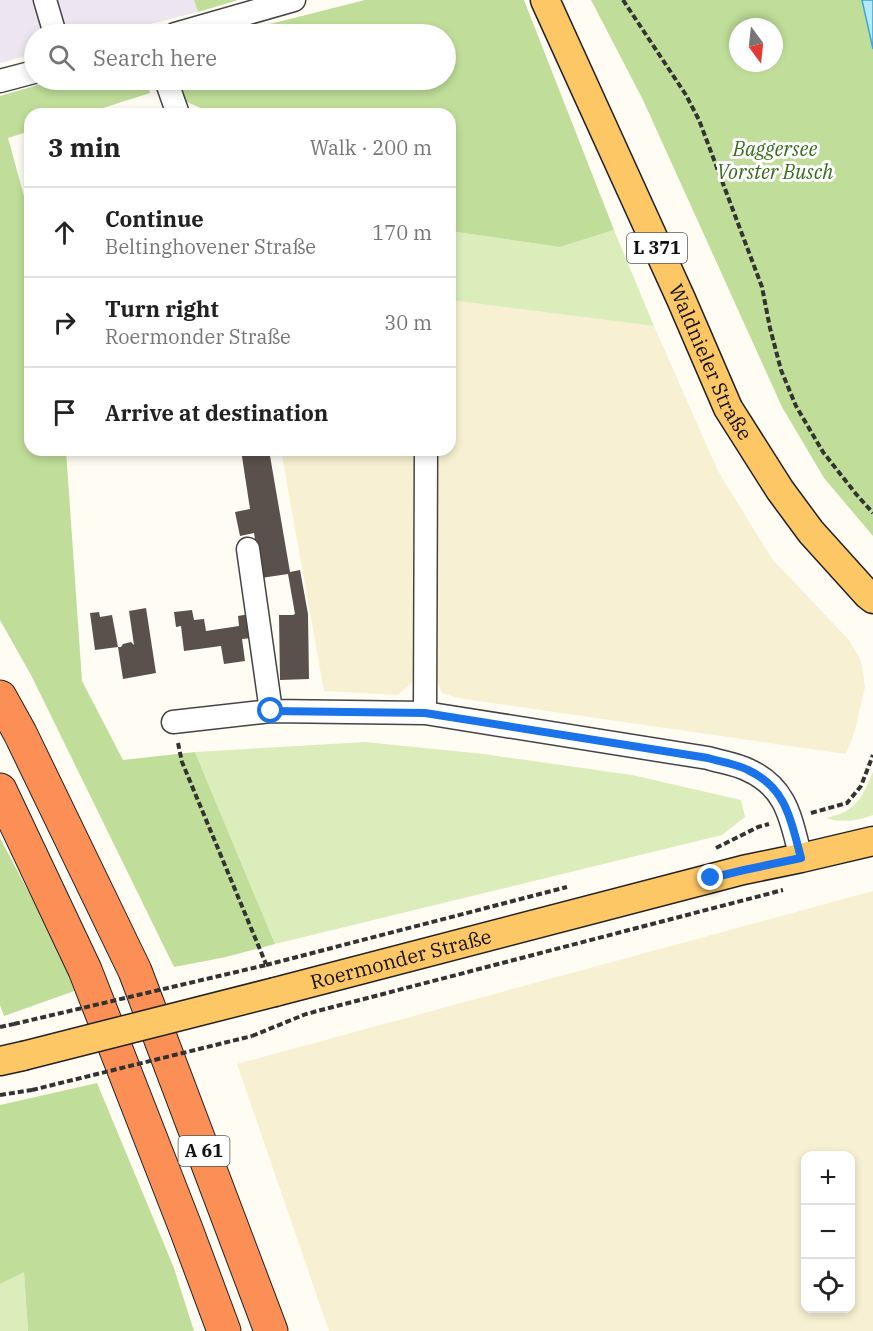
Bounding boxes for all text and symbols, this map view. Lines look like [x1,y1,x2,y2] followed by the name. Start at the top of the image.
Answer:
[729,18,783,72] north arrow
[24,24,456,90] search box
[45,41,78,74] icon: search
[93,43,217,72] text: Search here
[48,130,121,164] text: 3 min
[310,134,432,161] text: Walk · 200 m
[717,135,833,185] park label: Baggersee Vorster Busch
[105,204,204,233] text: Continue
[48,216,81,249] icon: ahead
[372,219,432,246] text: 170 m
[105,233,316,260] text: Beltinghovener Straße
[627,233,687,263] road number: L 371
[663,279,759,445] street label: Waldnieler Straße
[105,294,219,323] text: Turn right
[48,306,81,339] icon: right
[384,309,432,336] text: 30 m
[105,323,291,350] text: Roermonder Straße
[48,396,81,429] icon: arrive
[105,398,328,427] text: Arrive at destination
[257,697,283,723] route start
[697,864,723,890] route end
[307,922,494,995] street label: Roermonder Straße
[178,1136,230,1166] road number: A 61
[801,1151,855,1313] map controls
[801,1151,855,1205] button: +
[801,1205,855,1259] button: −
[801,1259,855,1313] button: locate

